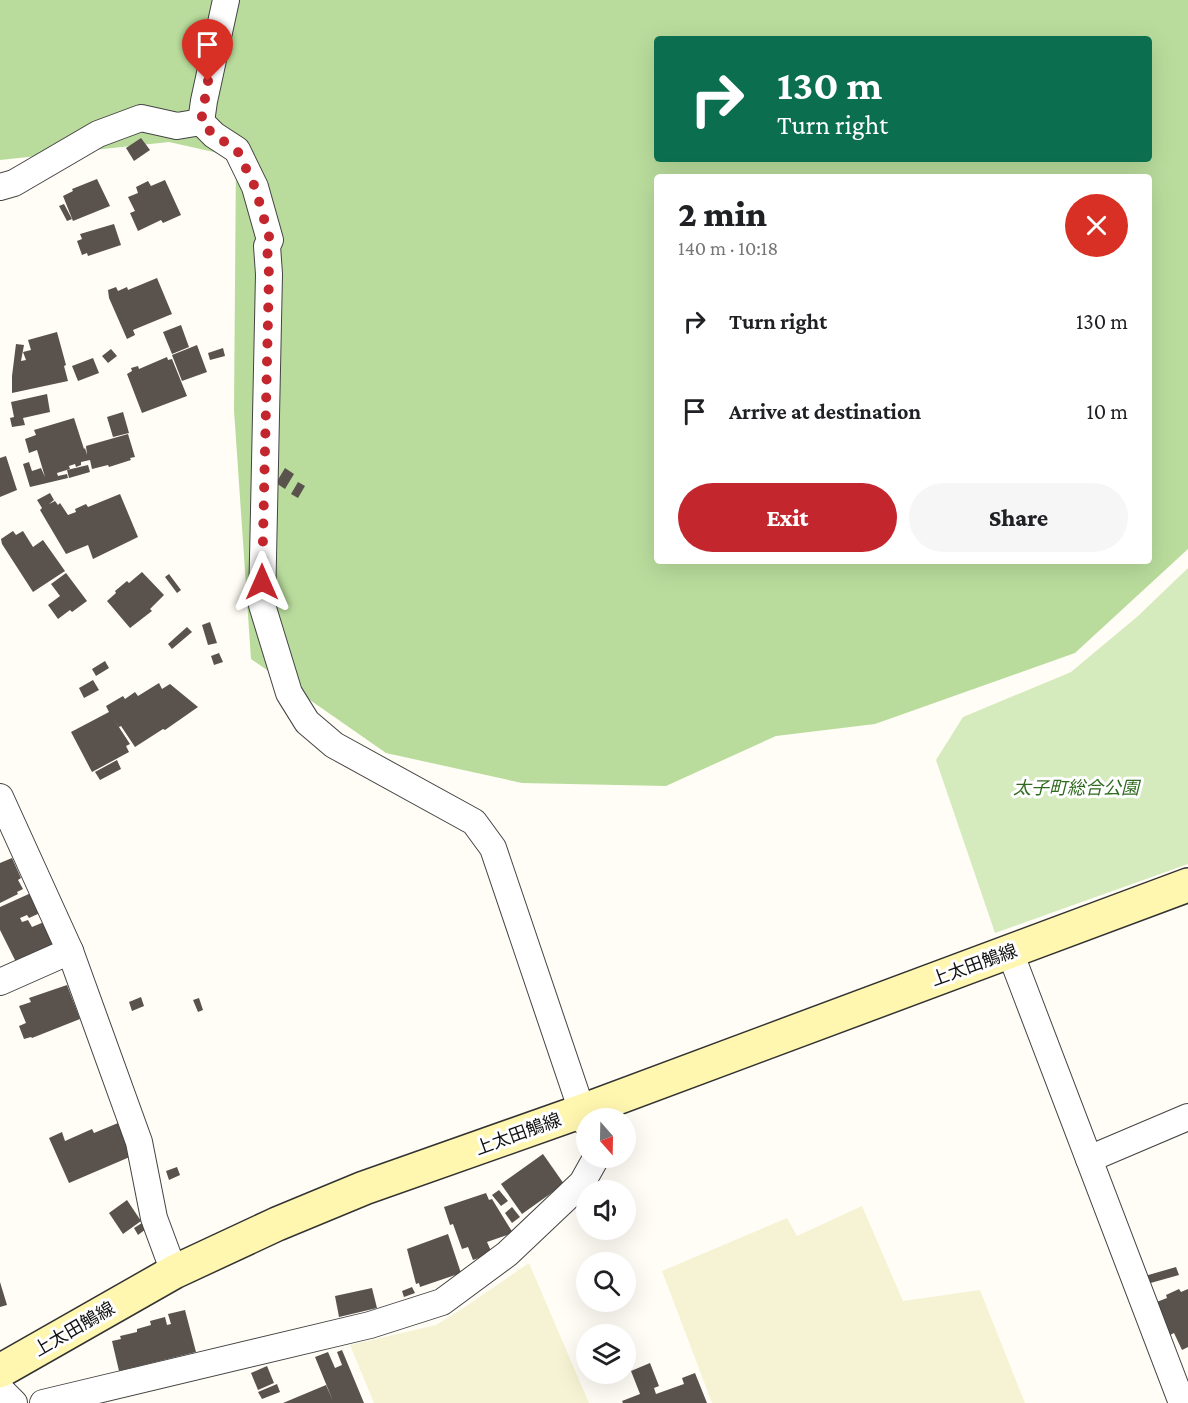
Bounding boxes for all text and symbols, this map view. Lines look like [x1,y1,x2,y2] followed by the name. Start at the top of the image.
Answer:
[182,19,233,81] pin
[191,28,224,61] icon: arrive
[678,60,756,138] icon: right
[777,61,882,108] text: 130 m
[777,110,888,140] text: Turn right
[678,194,767,234] text: 2 min
[1065,194,1128,257] button: close
[678,237,778,259] text: 140 m · 10:18
[678,305,711,338] icon: right
[729,309,827,334] text: Turn right
[1076,309,1128,334] text: 130 m
[678,395,711,428] icon: arrive
[729,399,921,424] text: Arrive at destination
[1086,399,1128,424] text: 10 m
[678,483,897,552] button: Exit
[909,483,1128,552] button: Share
[230,550,294,614] position arrow
[1013,778,1142,798] park label: 太子町総合公園
[928,940,1020,990] street label: 上太田鵤線
[576,1108,636,1168] north arrow
[576,1108,636,1384] map controls
[472,1109,564,1159] street label: 上太田鵤線
[576,1180,636,1240] button: sound
[576,1252,636,1312] button: search
[30,1298,118,1360] street label: 上太田鵤線
[576,1324,636,1384] button: layers

